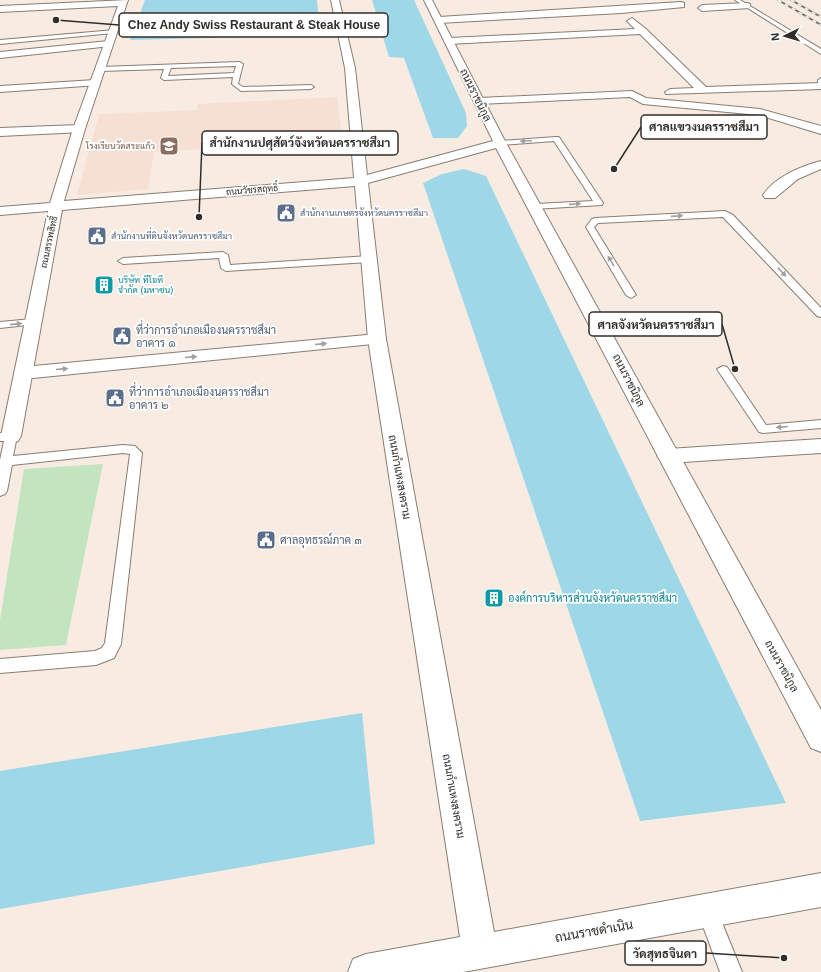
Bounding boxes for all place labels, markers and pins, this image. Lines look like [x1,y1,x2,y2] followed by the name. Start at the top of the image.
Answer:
[119,13,388,37] callout: Chez Andy Swiss Restaurant & Steak House
[641,115,767,139] callout: ศาลแขวงนครราชสีมา
[202,131,398,155] callout: สำนักงานปศุสัตว์จังหวัดนครราชสีมา
[158,135,180,157] school or university icon: โรงเรียนวัดสระแก้ว
[85,140,155,151] place label: โรงเรียนวัดสระแก้ว
[275,202,297,224] public building icon: สำนักงานเกษตรจังหวัดนครราชสีมา
[300,207,428,218] place label: สำนักงานเกษตรจังหวัดนครราชสีมา
[86,225,108,247] public building icon: สำนักงานที่ดินจังหวัดนครราชสีมา
[111,227,232,241] place label: สำนักงานที่ดินจังหวัดนครราชสีมา
[93,274,115,296] building icon: บริษัท ทีโอที จำกัด (มหาชน)
[118,274,173,295] place label: บริษัท ทีโอที จำกัด (มหาชน)
[589,312,722,336] callout: ศาลจังหวัดนครราชสีมา
[136,319,276,349] place label: ที่ว่าการอำเภอเมืองนครราชสีมา อาคาร ๑
[111,325,133,347] public building icon: ที่ว่าการอำเภอเมืองนครราชสีมา อาคาร ๑
[129,381,269,411] place label: ที่ว่าการอำเภอเมืองนครราชสีมา อาคาร ๒
[104,387,126,409] public building icon: ที่ว่าการอำเภอเมืองนครราชสีมา อาคาร ๒
[255,529,277,551] public building icon: ศาลอุทธรณ์ภาค ๓
[280,532,362,549] place label: ศาลอุทธรณ์ภาค ๓
[483,587,505,609] building icon: องค์การบริหารส่วนจังหวัดนครราชสีมา
[508,590,677,604] place label: องค์การบริหารส่วนจังหวัดนครราชสีมา
[625,941,706,965] callout: วัดสุทธจินดา

